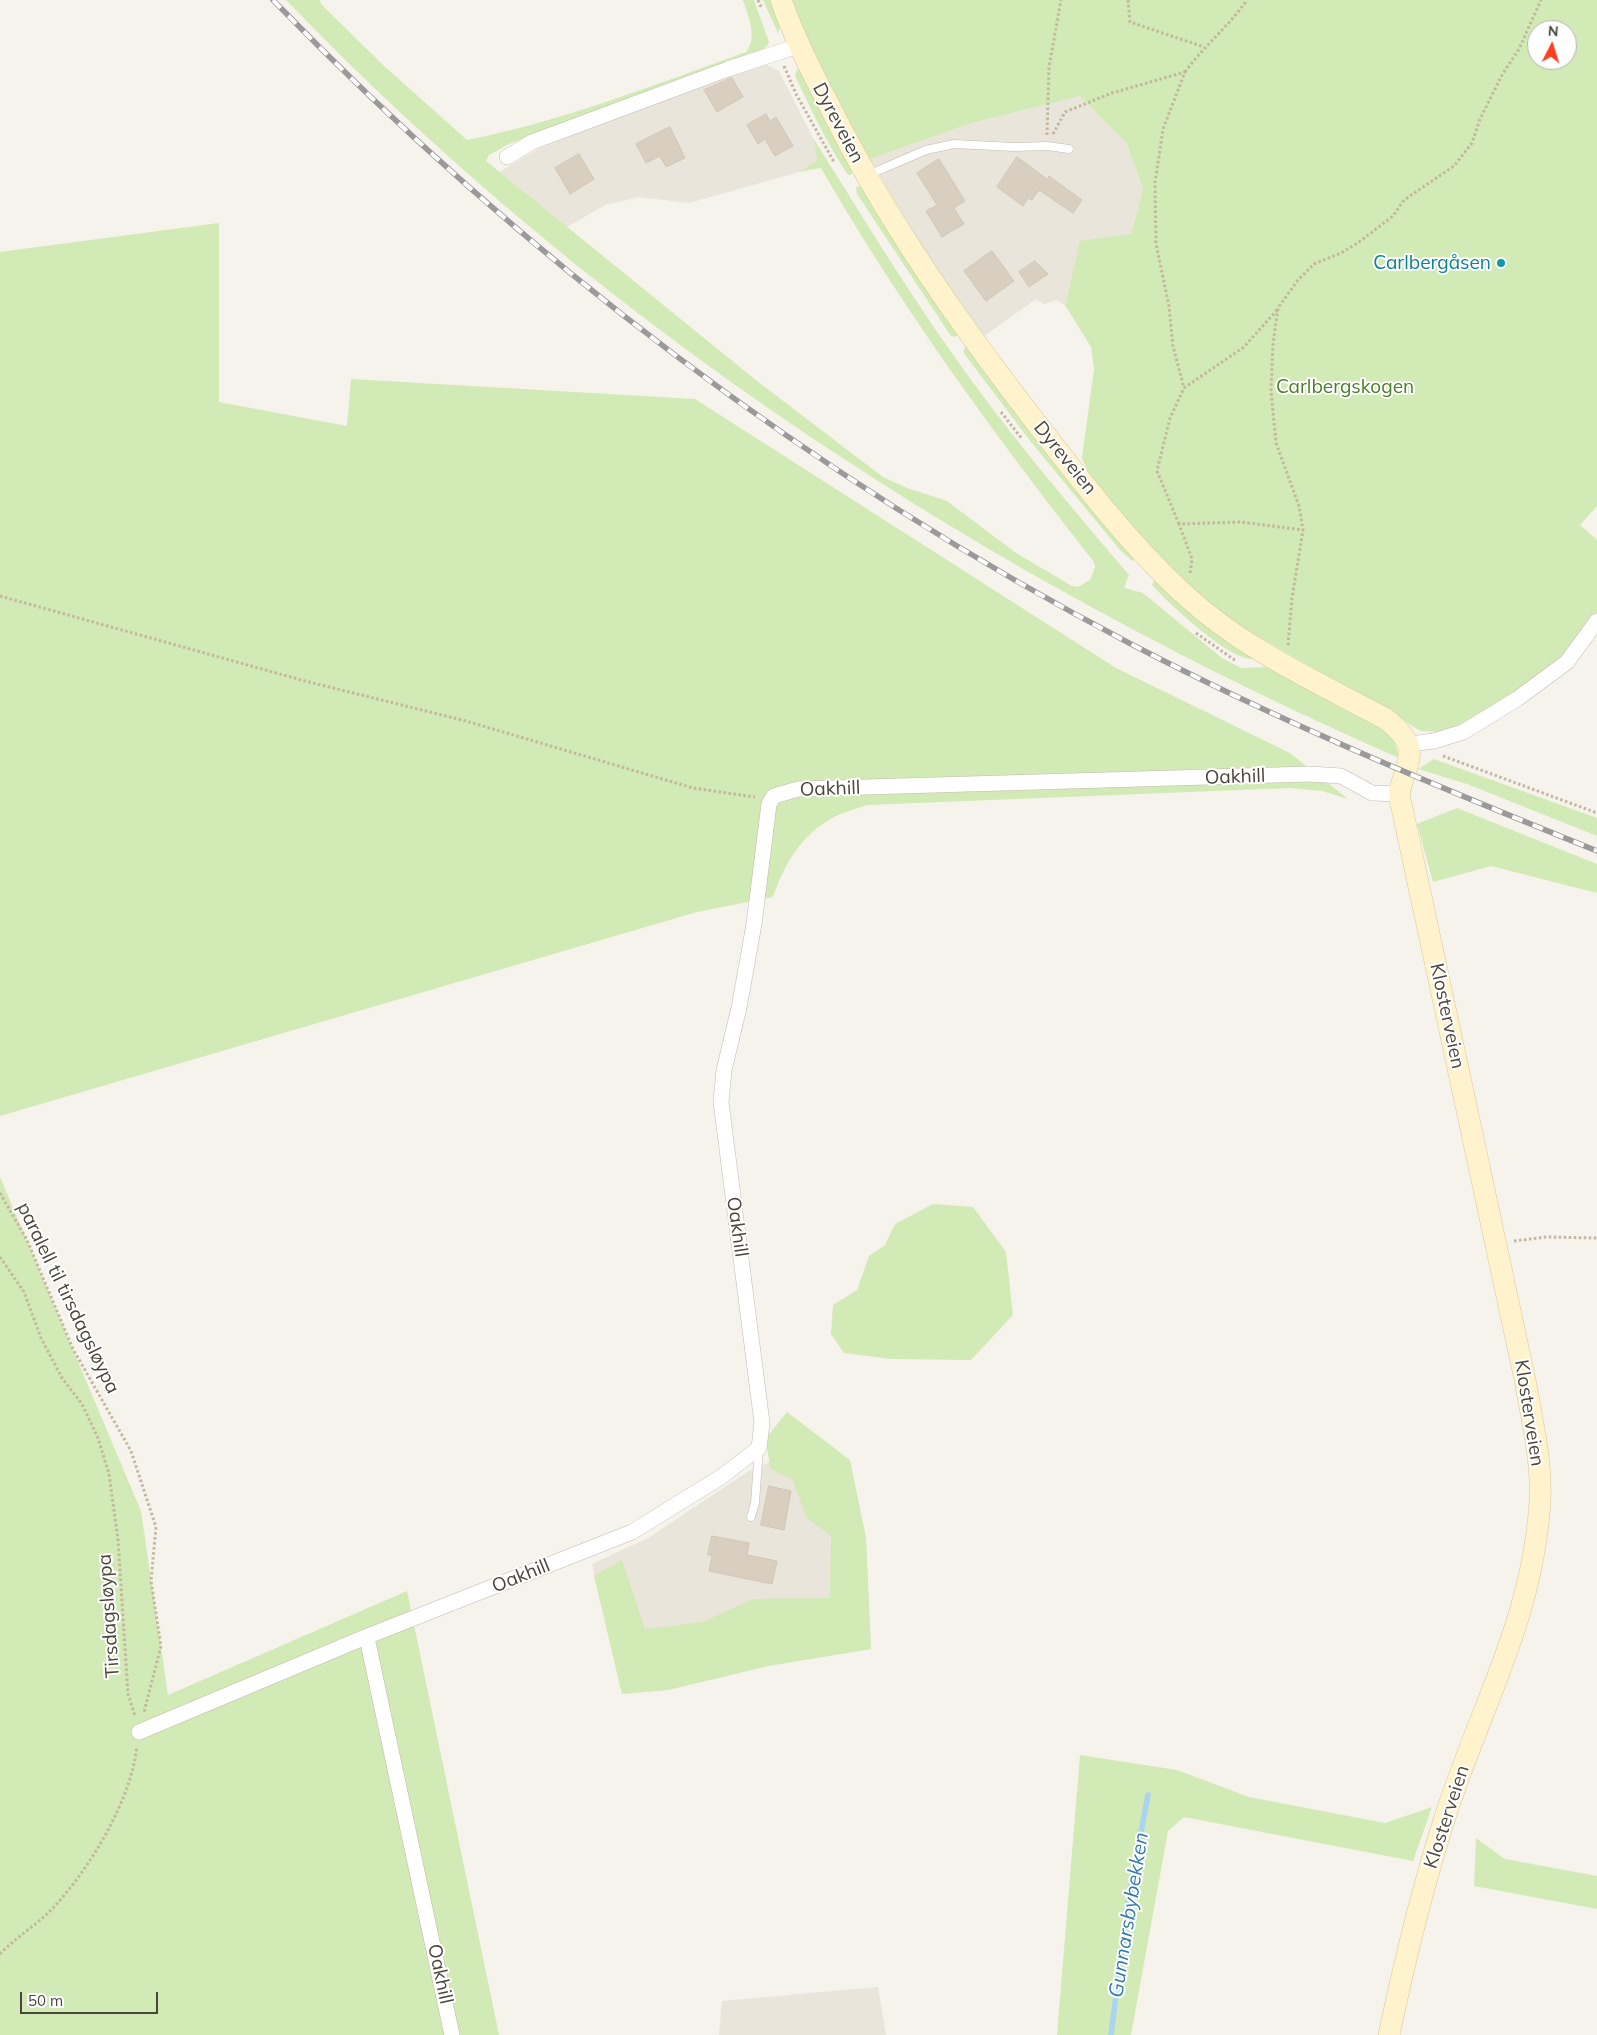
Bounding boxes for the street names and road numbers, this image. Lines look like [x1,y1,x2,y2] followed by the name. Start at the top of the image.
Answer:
[807,79,869,167] street label: Dyreveien
[1029,417,1101,499] street label: Dyreveien
[1204,765,1266,789] street label: Oakhill
[799,777,861,801] street label: Oakhill
[1425,961,1469,1071] street label: Klosterveien
[721,1195,753,1259] street label: Oakhill
[12,1199,124,1397] street label: paralell til tirsdagsløypa
[1509,1358,1549,1468] street label: Klosterveien
[93,1553,125,1679] street label: Tirsdagsløypa
[489,1554,553,1598] street label: Oakhill
[1420,1762,1474,1872] street label: Klosterveien
[423,1942,457,2006] street label: Oakhill

